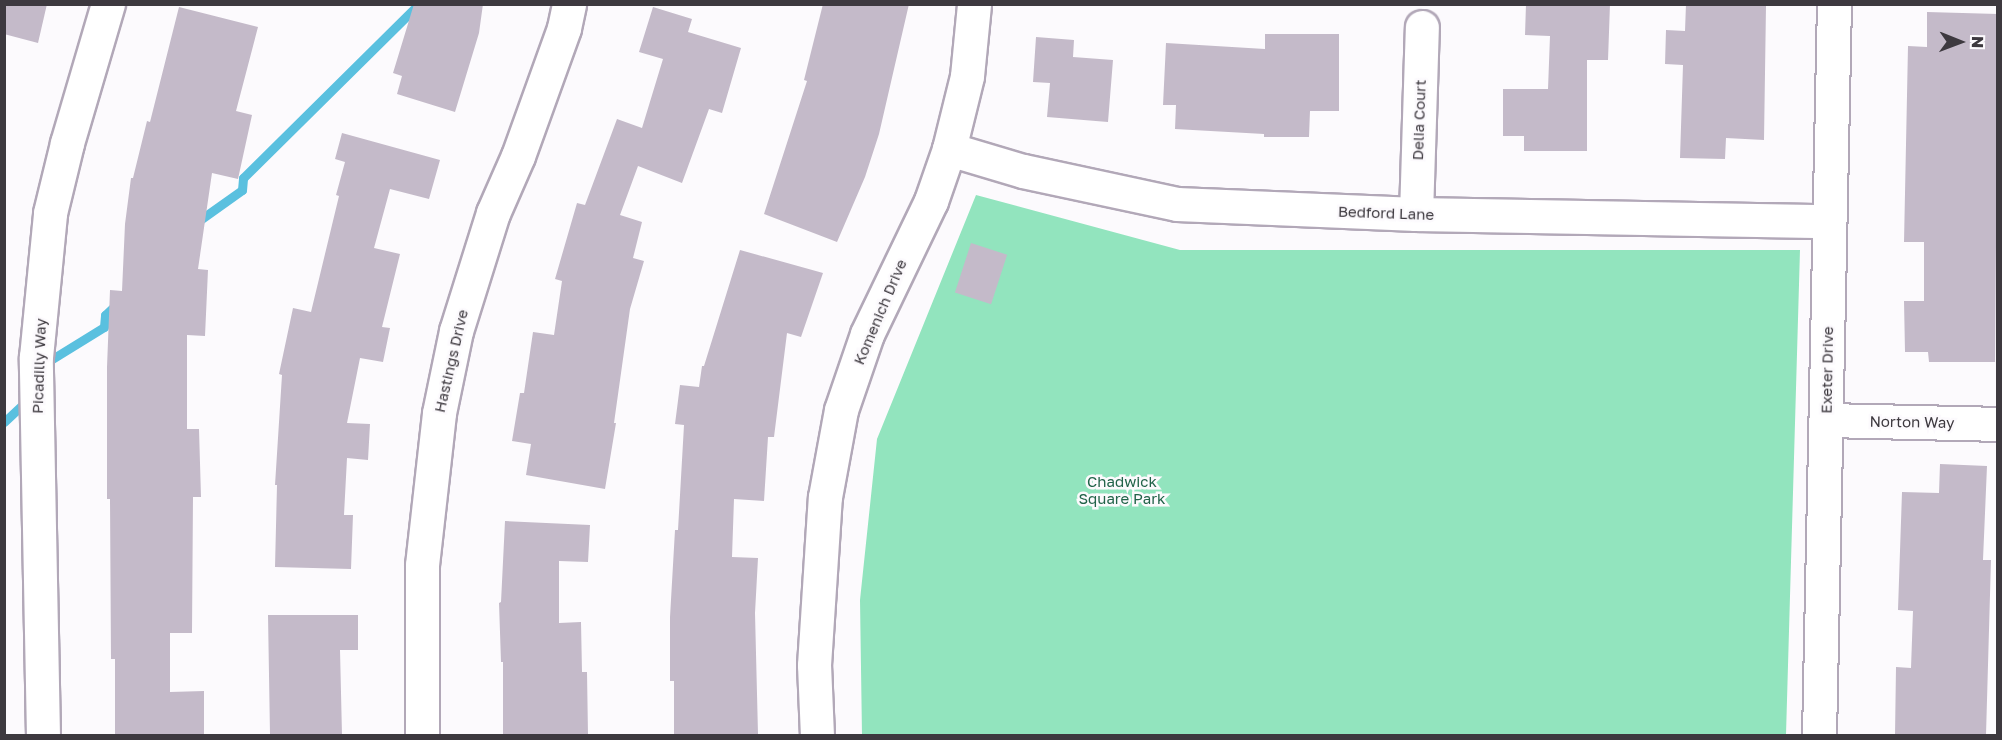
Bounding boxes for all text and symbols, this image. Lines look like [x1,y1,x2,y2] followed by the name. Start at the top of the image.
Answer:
[1930,12,1990,72] north arrow
[1968,36,1988,49] text: N
[1409,79,1429,161] street label: Delia Court
[1338,202,1434,224] street label: Bedford Lane
[850,257,910,367] street label: Komenich Drive
[430,308,472,414] street label: Hastings Drive
[28,318,50,414] street label: Picadilly Way
[1817,326,1837,414] street label: Exeter Drive
[1869,412,1955,432] street label: Norton Way
[1079,472,1165,507] park label: Chadwick Square Park

